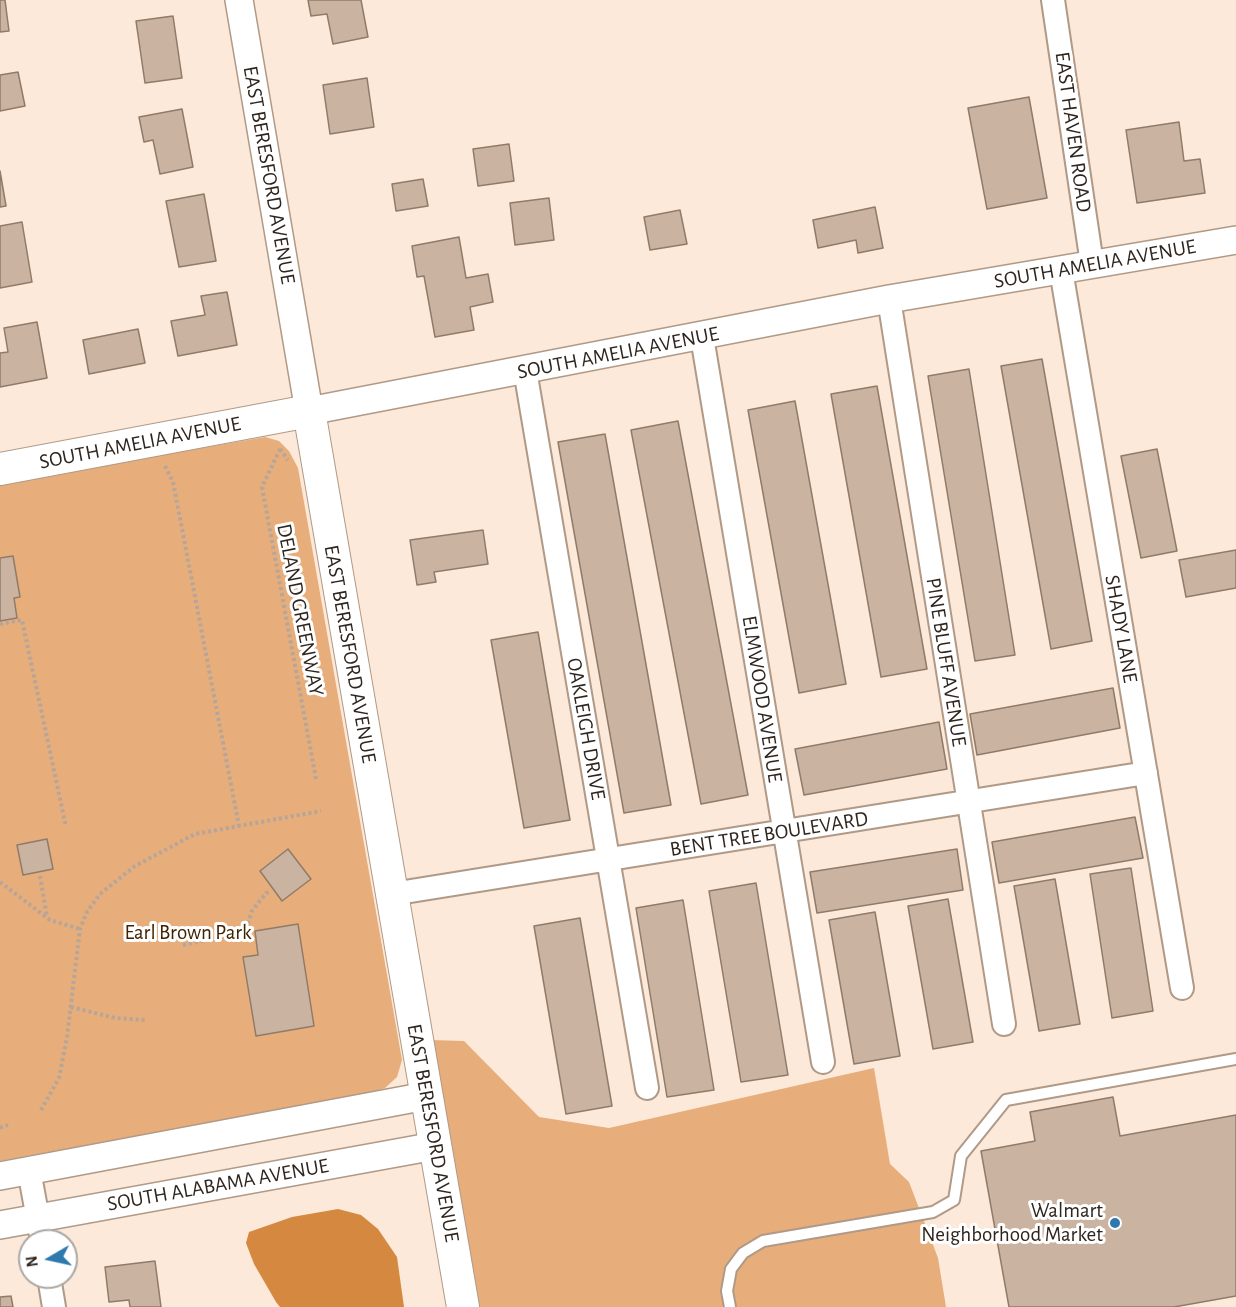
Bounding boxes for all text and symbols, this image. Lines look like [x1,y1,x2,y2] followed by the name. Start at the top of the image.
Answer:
[1049,50,1097,214] street label: EAST HAVEN ROAD
[237,64,301,286] street label: EAST BERESFORD AVENUE
[992,234,1198,294] street label: SOUTH AMELIA AVENUE
[515,321,721,385] street label: SOUTH AMELIA AVENUE
[37,411,243,475] street label: SOUTH AMELIA AVENUE
[271,522,329,698] street label: DELAND GREENWAY
[318,543,382,765] street label: EAST BERESFORD AVENUE
[1099,573,1143,685] street label: SHADY LANE
[920,576,972,748] street label: PINE BLUFF AVENUE
[736,614,788,784] street label: ELMWOOD AVENUE
[561,656,611,802] street label: OAKLEIGH DRIVE
[668,806,870,862] street label: BENT TREE BOULEVARD
[124,920,252,946] park label: Earl Brown Park
[401,1022,465,1244] street label: EAST BERESFORD AVENUE
[105,1153,331,1217] street label: SOUTH ALABAMA AVENUE
[921,1198,1103,1248] place label: Walmart Neighborhood Market
[1108,1216,1122,1230] marker: Walmart Neighborhood Market
[18,1229,78,1289] north arrow
[23,1255,41,1268] text: N

